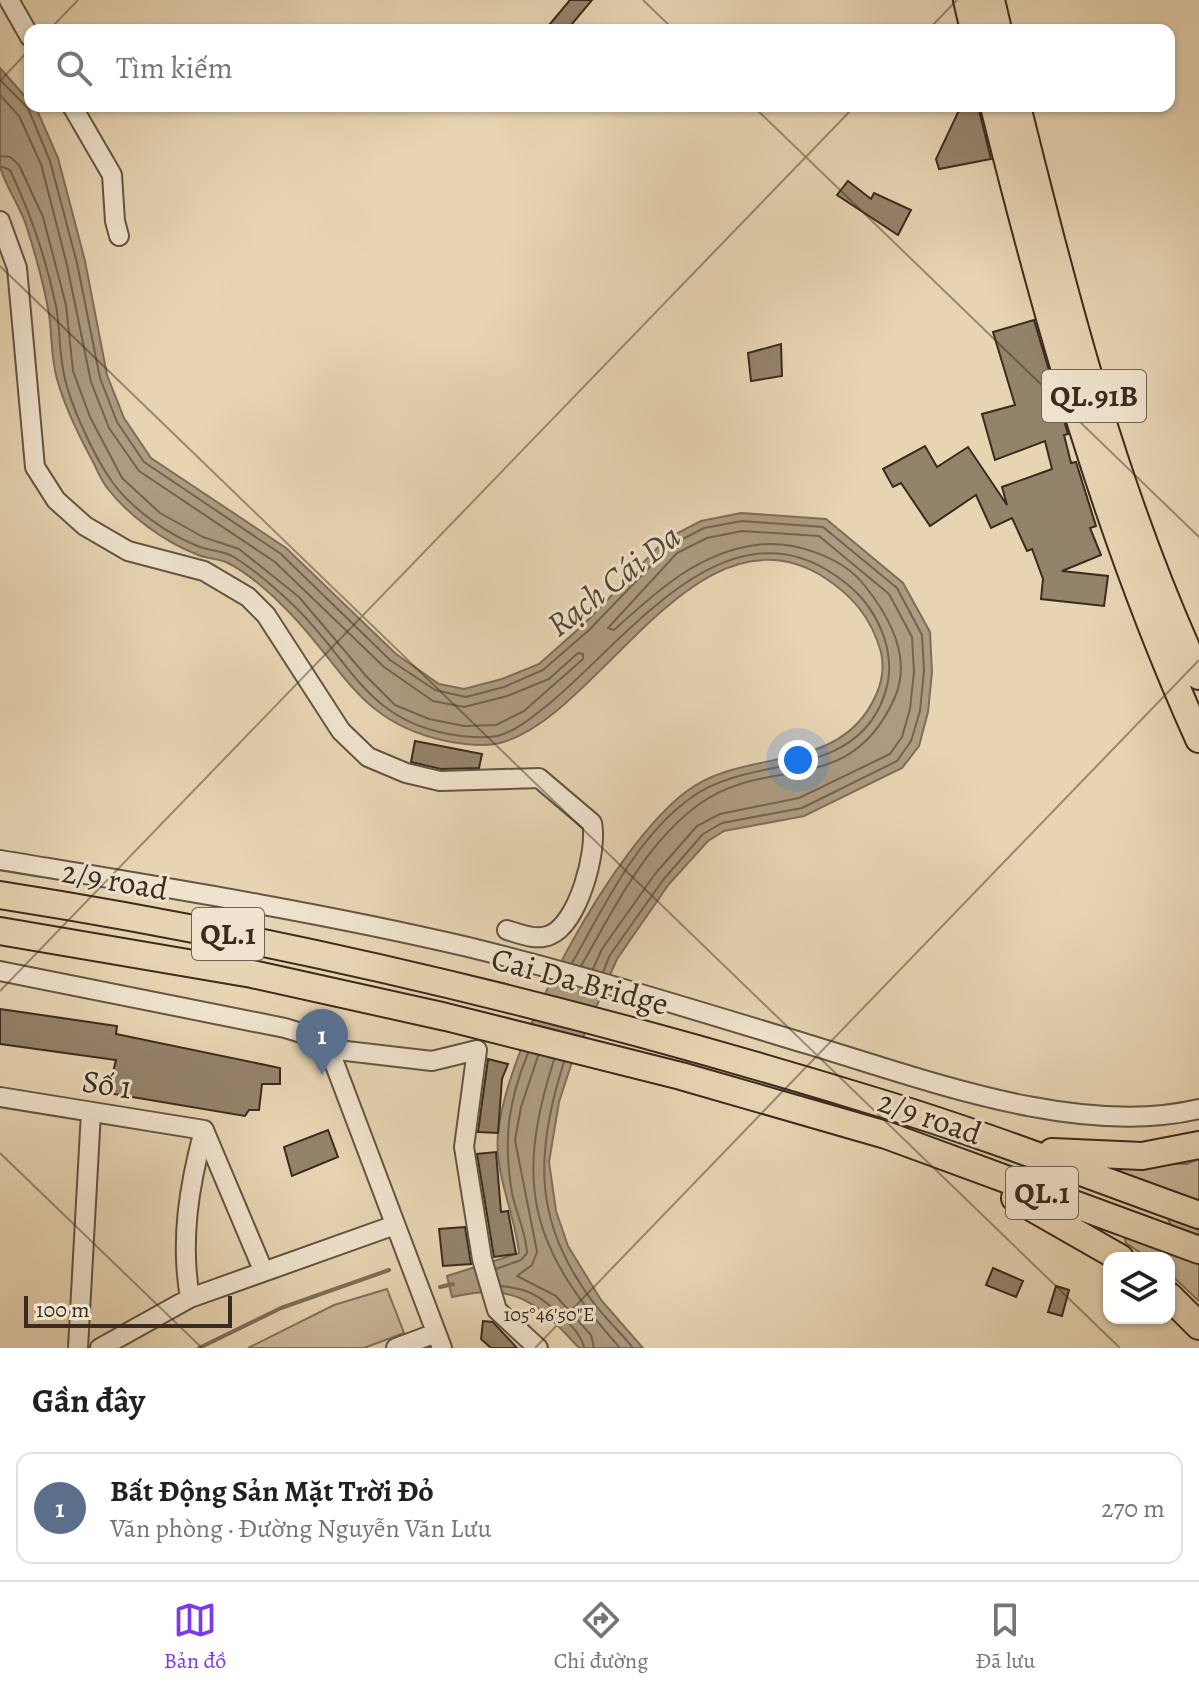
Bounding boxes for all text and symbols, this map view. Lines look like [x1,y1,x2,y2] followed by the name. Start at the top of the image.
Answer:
[24,24,1175,112] search box
[52,46,96,90] icon: search
[116,48,233,88] text: Tìm kiếm
[1042,370,1146,422] road number: QL.91B
[537,513,690,648] water label: Rạch Cái Da
[778,740,818,780] your location
[59,849,172,911] street label: 2/9 road
[192,908,264,960] road number: QL.1
[487,936,673,1026] street label: Cai Da Bridge
[296,1009,348,1075] pin: 1
[79,1058,135,1110] street label: Số 1
[872,1079,988,1155] street label: 2/9 road
[1006,1167,1078,1219] road number: QL.1
[1103,1252,1175,1324] map controls
[1103,1252,1175,1324] button: layers
[24,1292,232,1328] scale bar
[36,1295,90,1325] text: 100 m
[504,1301,595,1328] text: 105°46'50"E
[32,1377,145,1424] text: Gần đây
[110,1471,433,1511] text: Bất Động Sản Mặt Trời Đỏ
[55,1491,65,1526] text: 1
[1101,1491,1165,1526] text: 270 m
[110,1511,492,1546] text: Văn phòng · Đường Nguyễn Văn Lưu
[164,1598,226,1676] tab: Bản đồ
[554,1598,648,1676] tab: Chỉ đường
[976,1598,1035,1676] tab: Đã lưu

